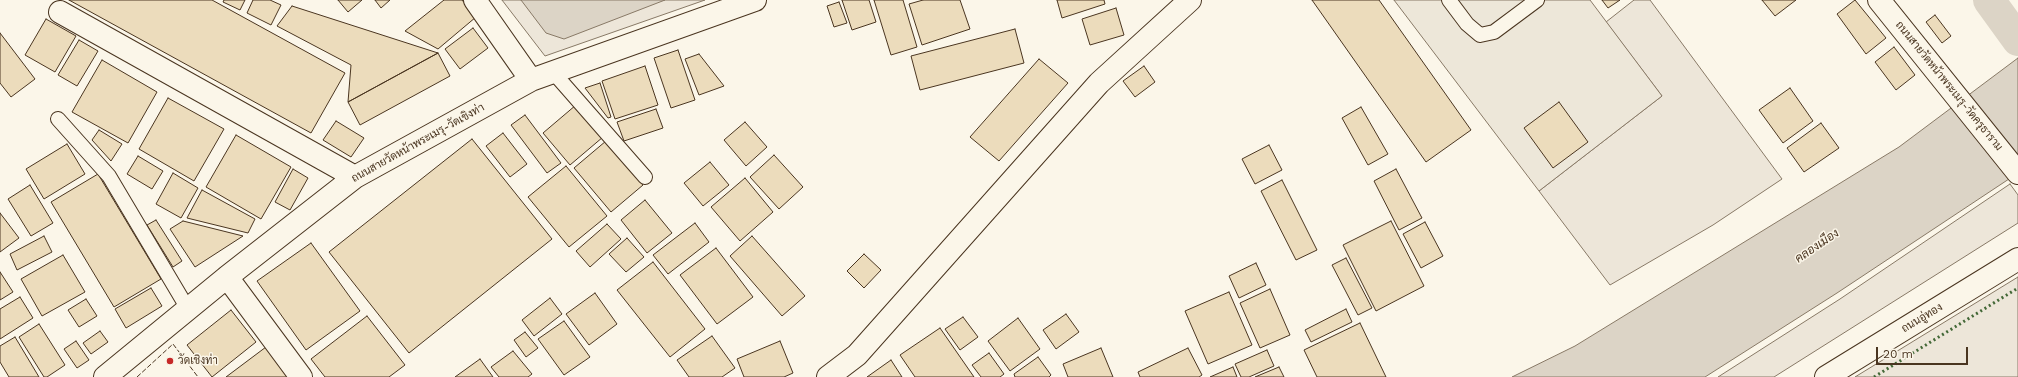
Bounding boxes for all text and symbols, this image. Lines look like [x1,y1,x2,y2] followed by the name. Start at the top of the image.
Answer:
[1893,19,2005,153] street label: ถนนสายวัดหน้าพระเมรุ-วัดครุธาราม
[349,101,487,185] street label: ถนนสายวัดหน้าพระเมรุ-วัดเชิงท่า
[1792,226,1842,266] water label: คลองเมือง
[1899,301,1945,335] street label: ถนนอู่ทอง
[1878,339,1970,365] scale bar
[1883,347,1913,361] text: 20 m
[178,354,218,368] place label: วัดเชิงท่า
[165,356,175,366] marker: วัดเชิงท่า

